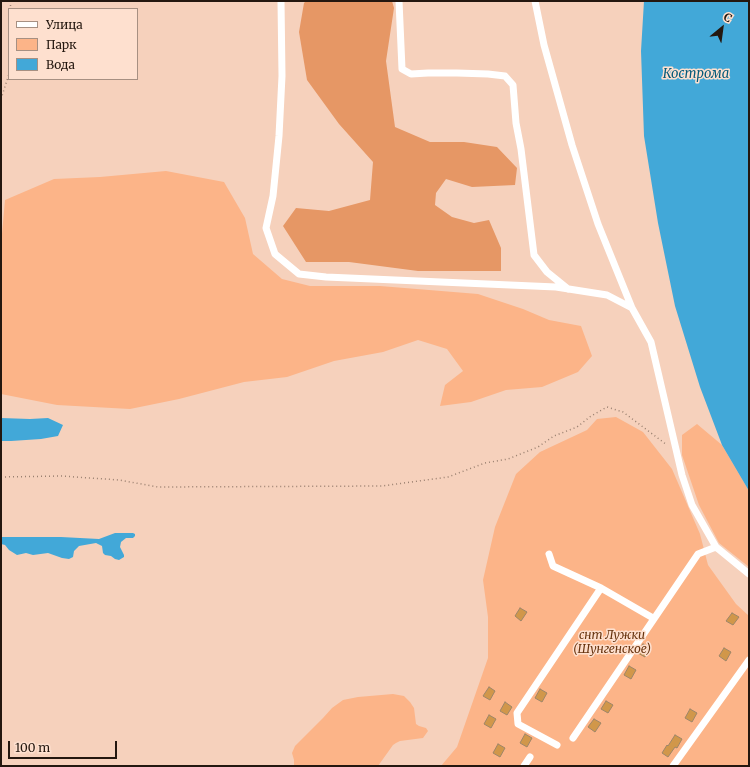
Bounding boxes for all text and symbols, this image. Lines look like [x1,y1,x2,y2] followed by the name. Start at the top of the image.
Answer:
[8,8,138,80] legend
[702,8,742,48] north arrow
[721,10,734,25] text: С
[46,17,83,32] text: Улица
[46,37,77,52] text: Парк
[46,57,75,72] text: Вода
[663,66,729,82] water label: Кострома
[573,629,651,657] park label: снт Лужки (Шунгенское)
[10,733,119,759] scale bar
[15,740,50,755] text: 100 m

